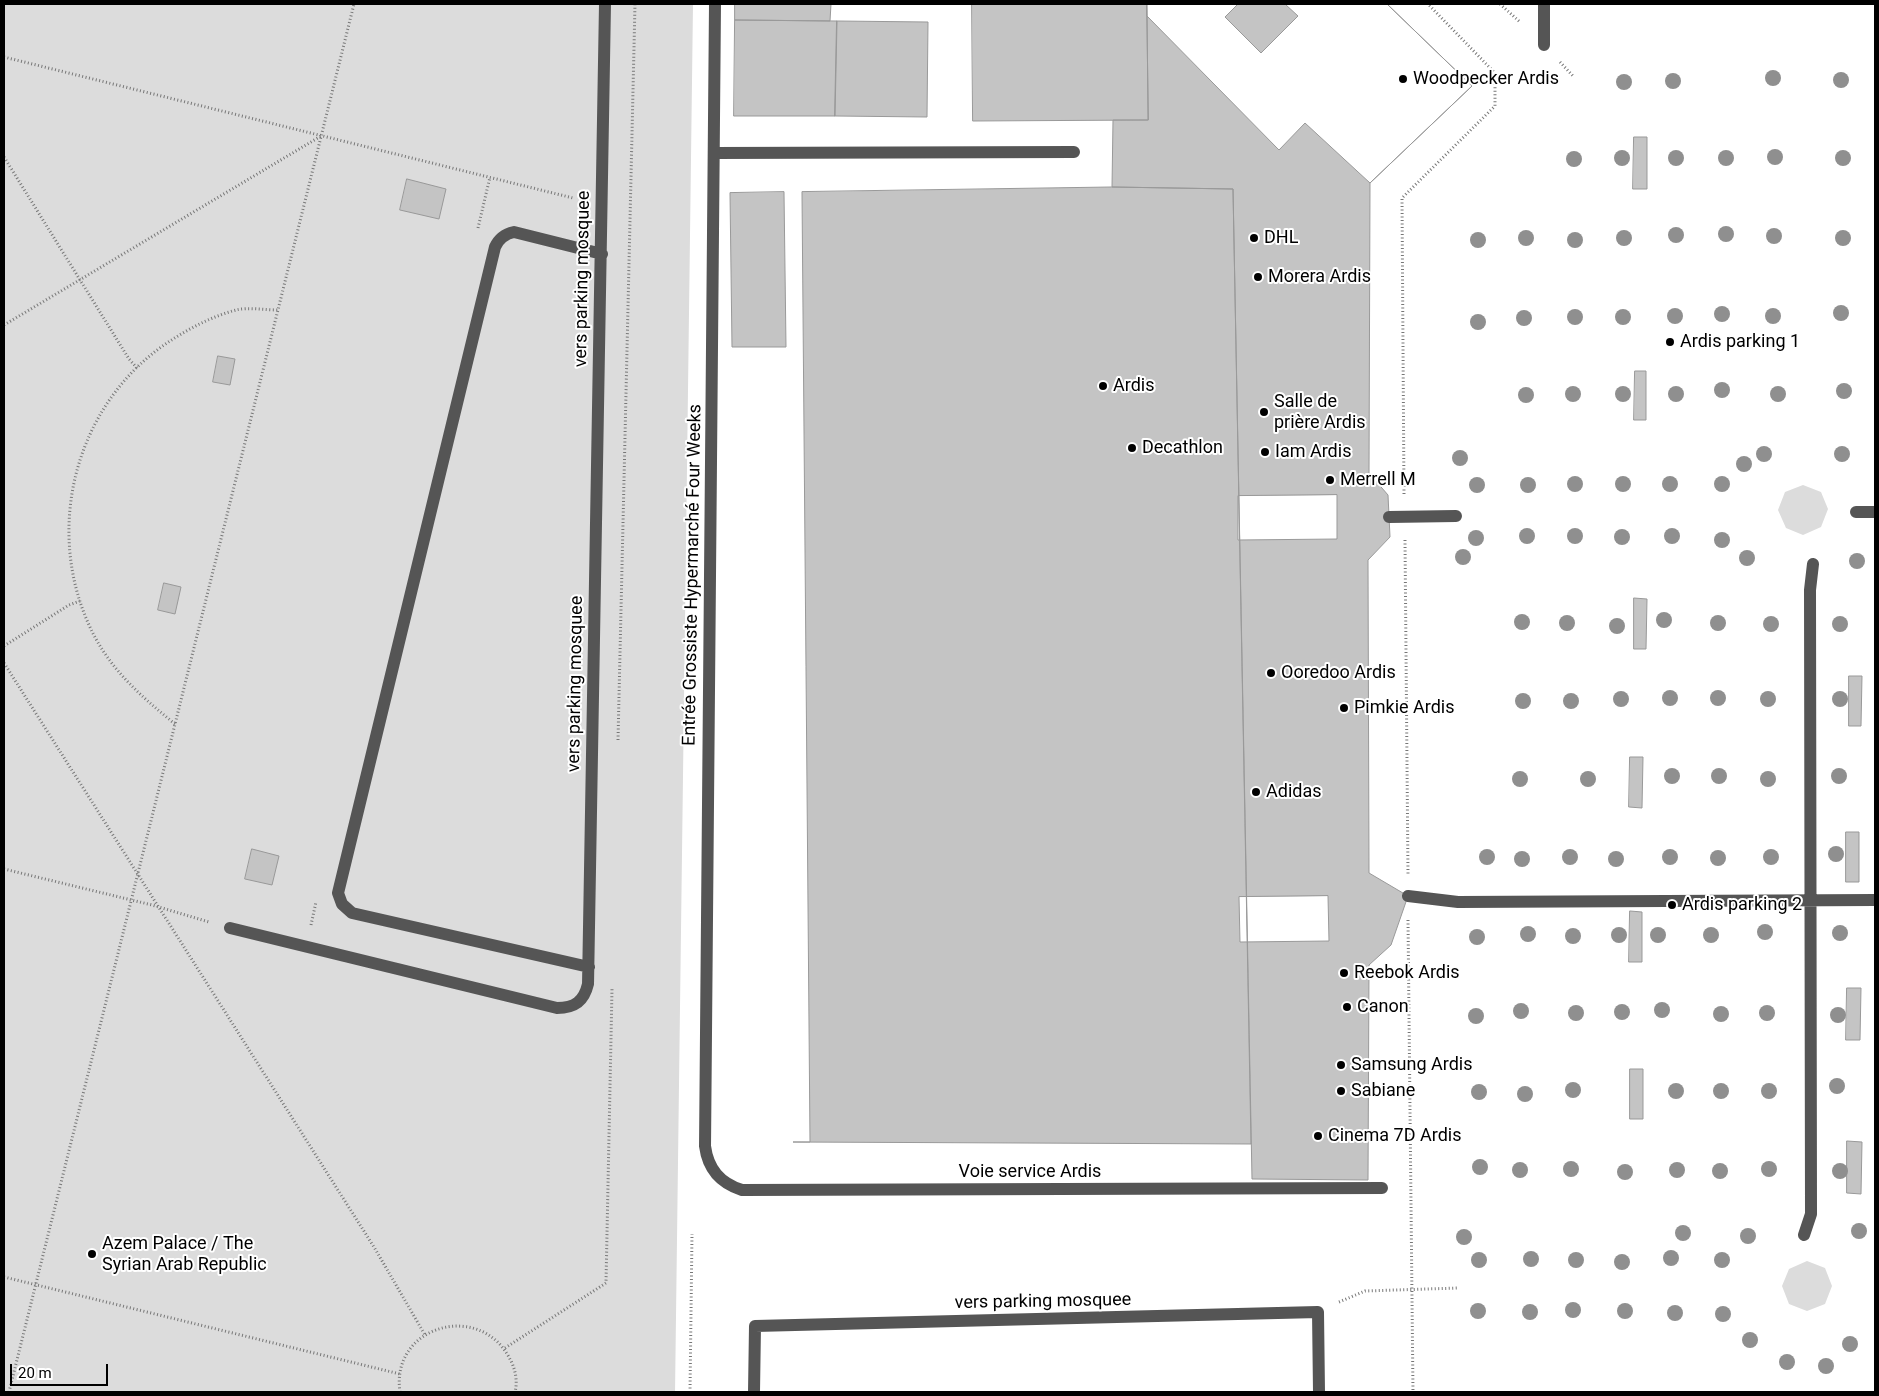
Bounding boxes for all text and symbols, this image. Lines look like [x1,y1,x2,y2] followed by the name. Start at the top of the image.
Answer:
[1413,68,1559,90] place label: Woodpecker Ardis
[1397,73,1409,85] marker: Woodpecker Ardis
[571,191,595,367] street label: vers parking mosquee
[1264,227,1298,249] place label: DHL
[1248,232,1260,244] marker: DHL
[1268,266,1371,288] place label: Morera Ardis
[1252,271,1264,283] marker: Morera Ardis
[1680,331,1800,353] place label: Ardis parking 1
[1664,336,1676,348] marker: Ardis parking 1
[1113,375,1154,397] place label: Ardis
[1097,380,1109,392] marker: Ardis
[1274,391,1366,434] place label: Salle de prière Ardis
[679,404,707,746] street label: Entrée Grossiste Hypermarché Four Weeks
[1258,406,1270,418] marker: Salle de prière Ardis
[1142,437,1223,459] place label: Decathlon
[1275,441,1351,463] place label: Iam Ardis
[1126,442,1138,454] marker: Decathlon
[1259,446,1271,458] marker: Iam Ardis
[1340,469,1416,491] place label: Merrell M
[1324,474,1336,486] marker: Merrell M
[564,596,588,772] street label: vers parking mosquee
[1281,662,1396,684] place label: Ooredoo Ardis
[1265,667,1277,679] marker: Ooredoo Ardis
[1354,697,1455,719] place label: Pimkie Ardis
[1338,702,1350,714] marker: Pimkie Ardis
[1266,781,1322,803] place label: Adidas
[1250,786,1262,798] marker: Adidas
[1682,894,1802,916] place label: Ardis parking 2
[1666,899,1678,911] marker: Ardis parking 2
[1354,962,1460,984] place label: Reebok Ardis
[1338,967,1350,979] marker: Reebok Ardis
[1357,996,1409,1018] place label: Canon
[1341,1001,1353,1013] marker: Canon
[1351,1054,1472,1076] place label: Samsung Ardis
[1335,1059,1347,1071] marker: Samsung Ardis
[1351,1080,1415,1102] place label: Sabiane
[1335,1085,1347,1097] marker: Sabiane
[1328,1125,1462,1147] place label: Cinema 7D Ardis
[1312,1130,1324,1142] marker: Cinema 7D Ardis
[959,1161,1101,1183] street label: Voie service Ardis
[102,1233,267,1276] place label: Azem Palace / The Syrian Arab Republic
[86,1248,98,1260] marker: Azem Palace / The Syrian Arab Republic
[955,1290,1131,1314] street label: vers parking mosquee
[12,1354,110,1386] scale bar
[18,1364,52,1382] text: 20 m

